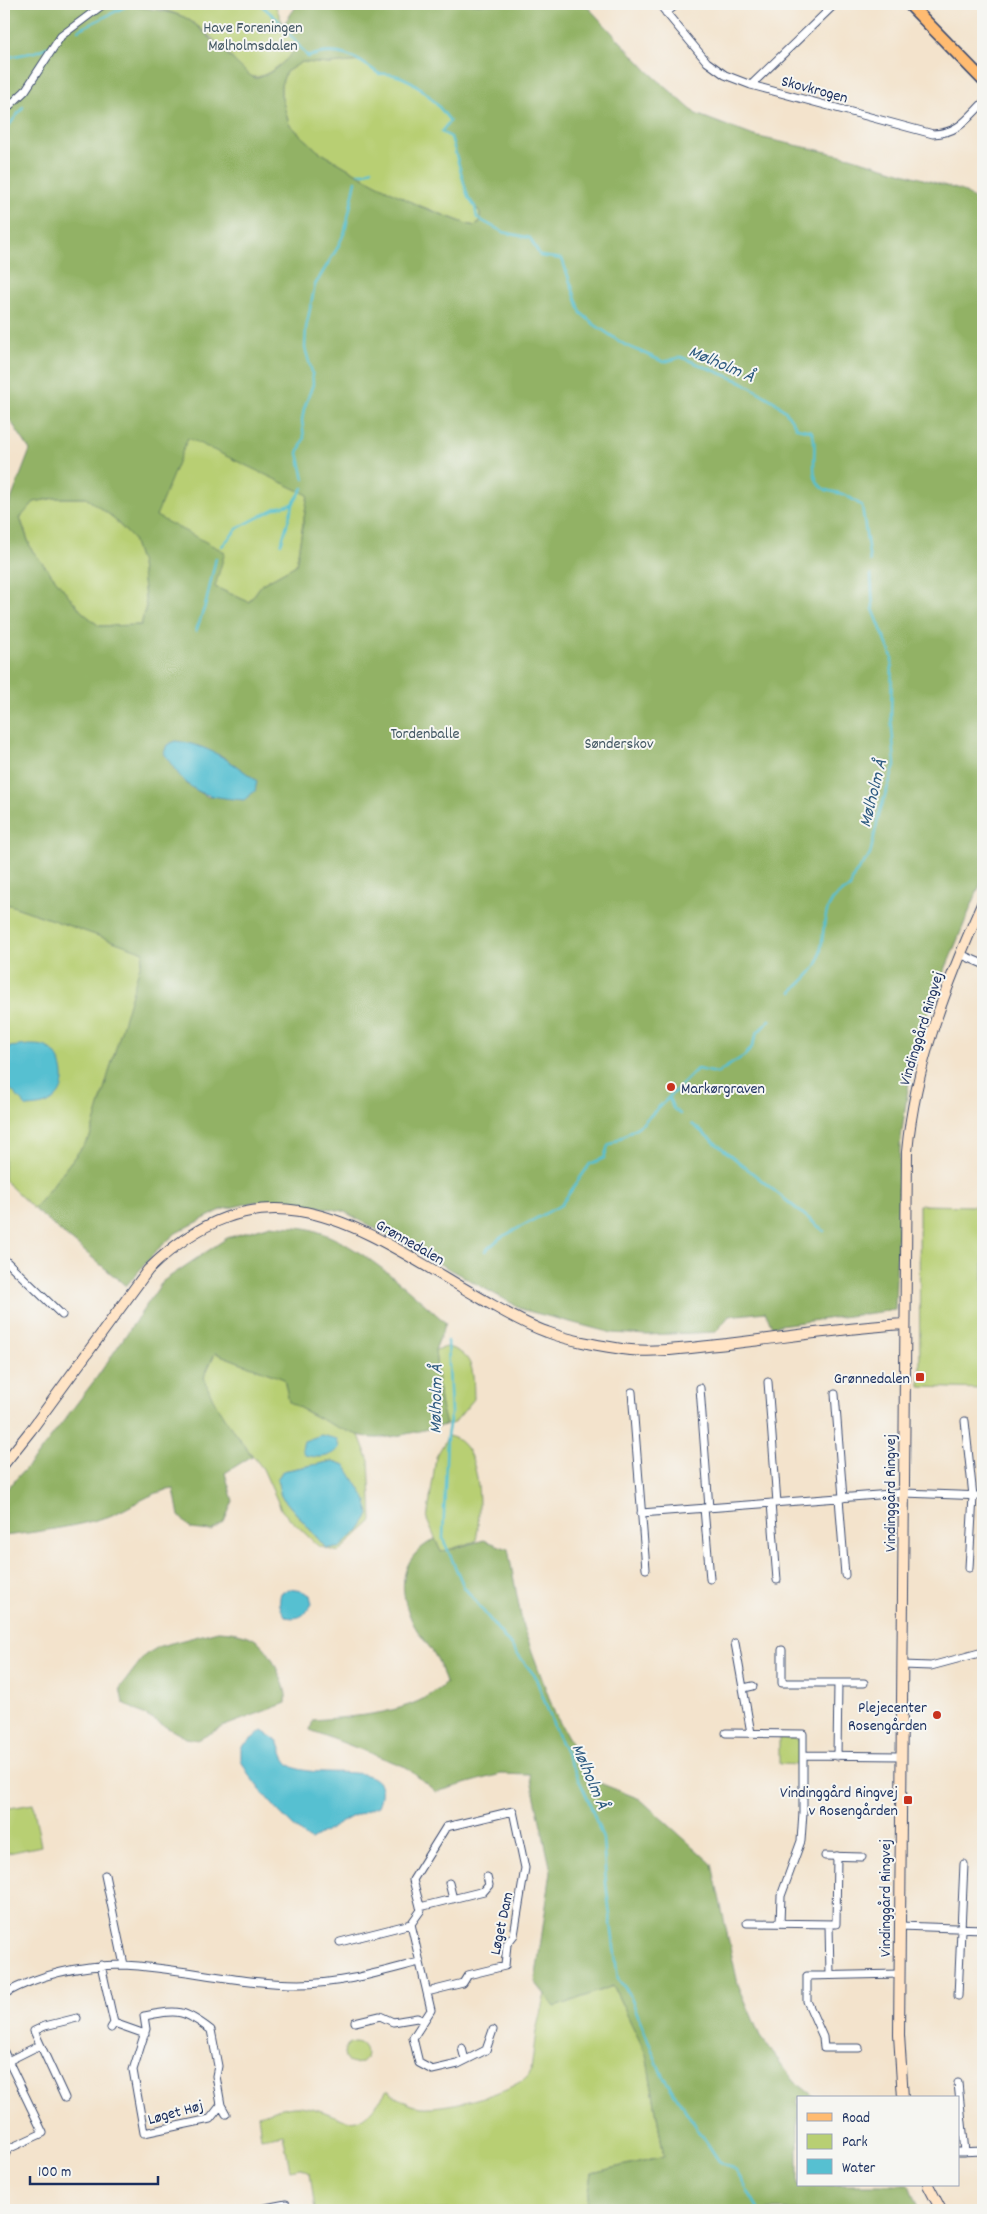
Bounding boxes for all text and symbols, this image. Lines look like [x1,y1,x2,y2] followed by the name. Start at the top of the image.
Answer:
[203,17,303,58] park label: Have Foreningen Mølholmsdalen
[778,70,850,110] street label: Skovkrogen
[684,340,758,391] water label: Mølholm Å
[390,723,460,746] park label: Tordenballe
[584,733,654,756] park label: Sønderskov
[854,756,895,830] water label: Mølholm Å
[894,969,951,1089] street label: Vindinggård Ringvej
[681,1078,765,1101] place label: Markørgraven
[665,1081,677,1093] marker: Markørgraven
[371,1214,449,1272] street label: Grønnedalen
[424,1364,451,1434] water label: Mølholm Å
[834,1368,910,1391] place label: Grønnedalen
[914,1371,926,1383] marker: Grønnedalen
[880,1434,903,1552] street label: Vindinggård Ringvej
[848,1697,927,1738] place label: Plejecenter Rosengården
[931,1709,943,1721] marker: Plejecenter Rosengården
[564,1740,614,1814] water label: Mølholm Å
[780,1782,898,1823] place label: Vindinggård Ringvej v Rosengården
[902,1794,914,1806] marker: Vindinggård Ringvej v Rosengården
[875,1839,898,1957] street label: Vindinggård Ringvej
[485,1890,520,1957] street label: Løget Dam
[145,2095,206,2132] street label: Løget Høj
[797,2096,960,2186] legend
[842,2108,870,2130] text: Road
[842,2132,868,2154] text: Park
[30,2154,158,2186] scale bar
[842,2158,876,2180] text: Water
[38,2162,71,2184] text: 100 m

